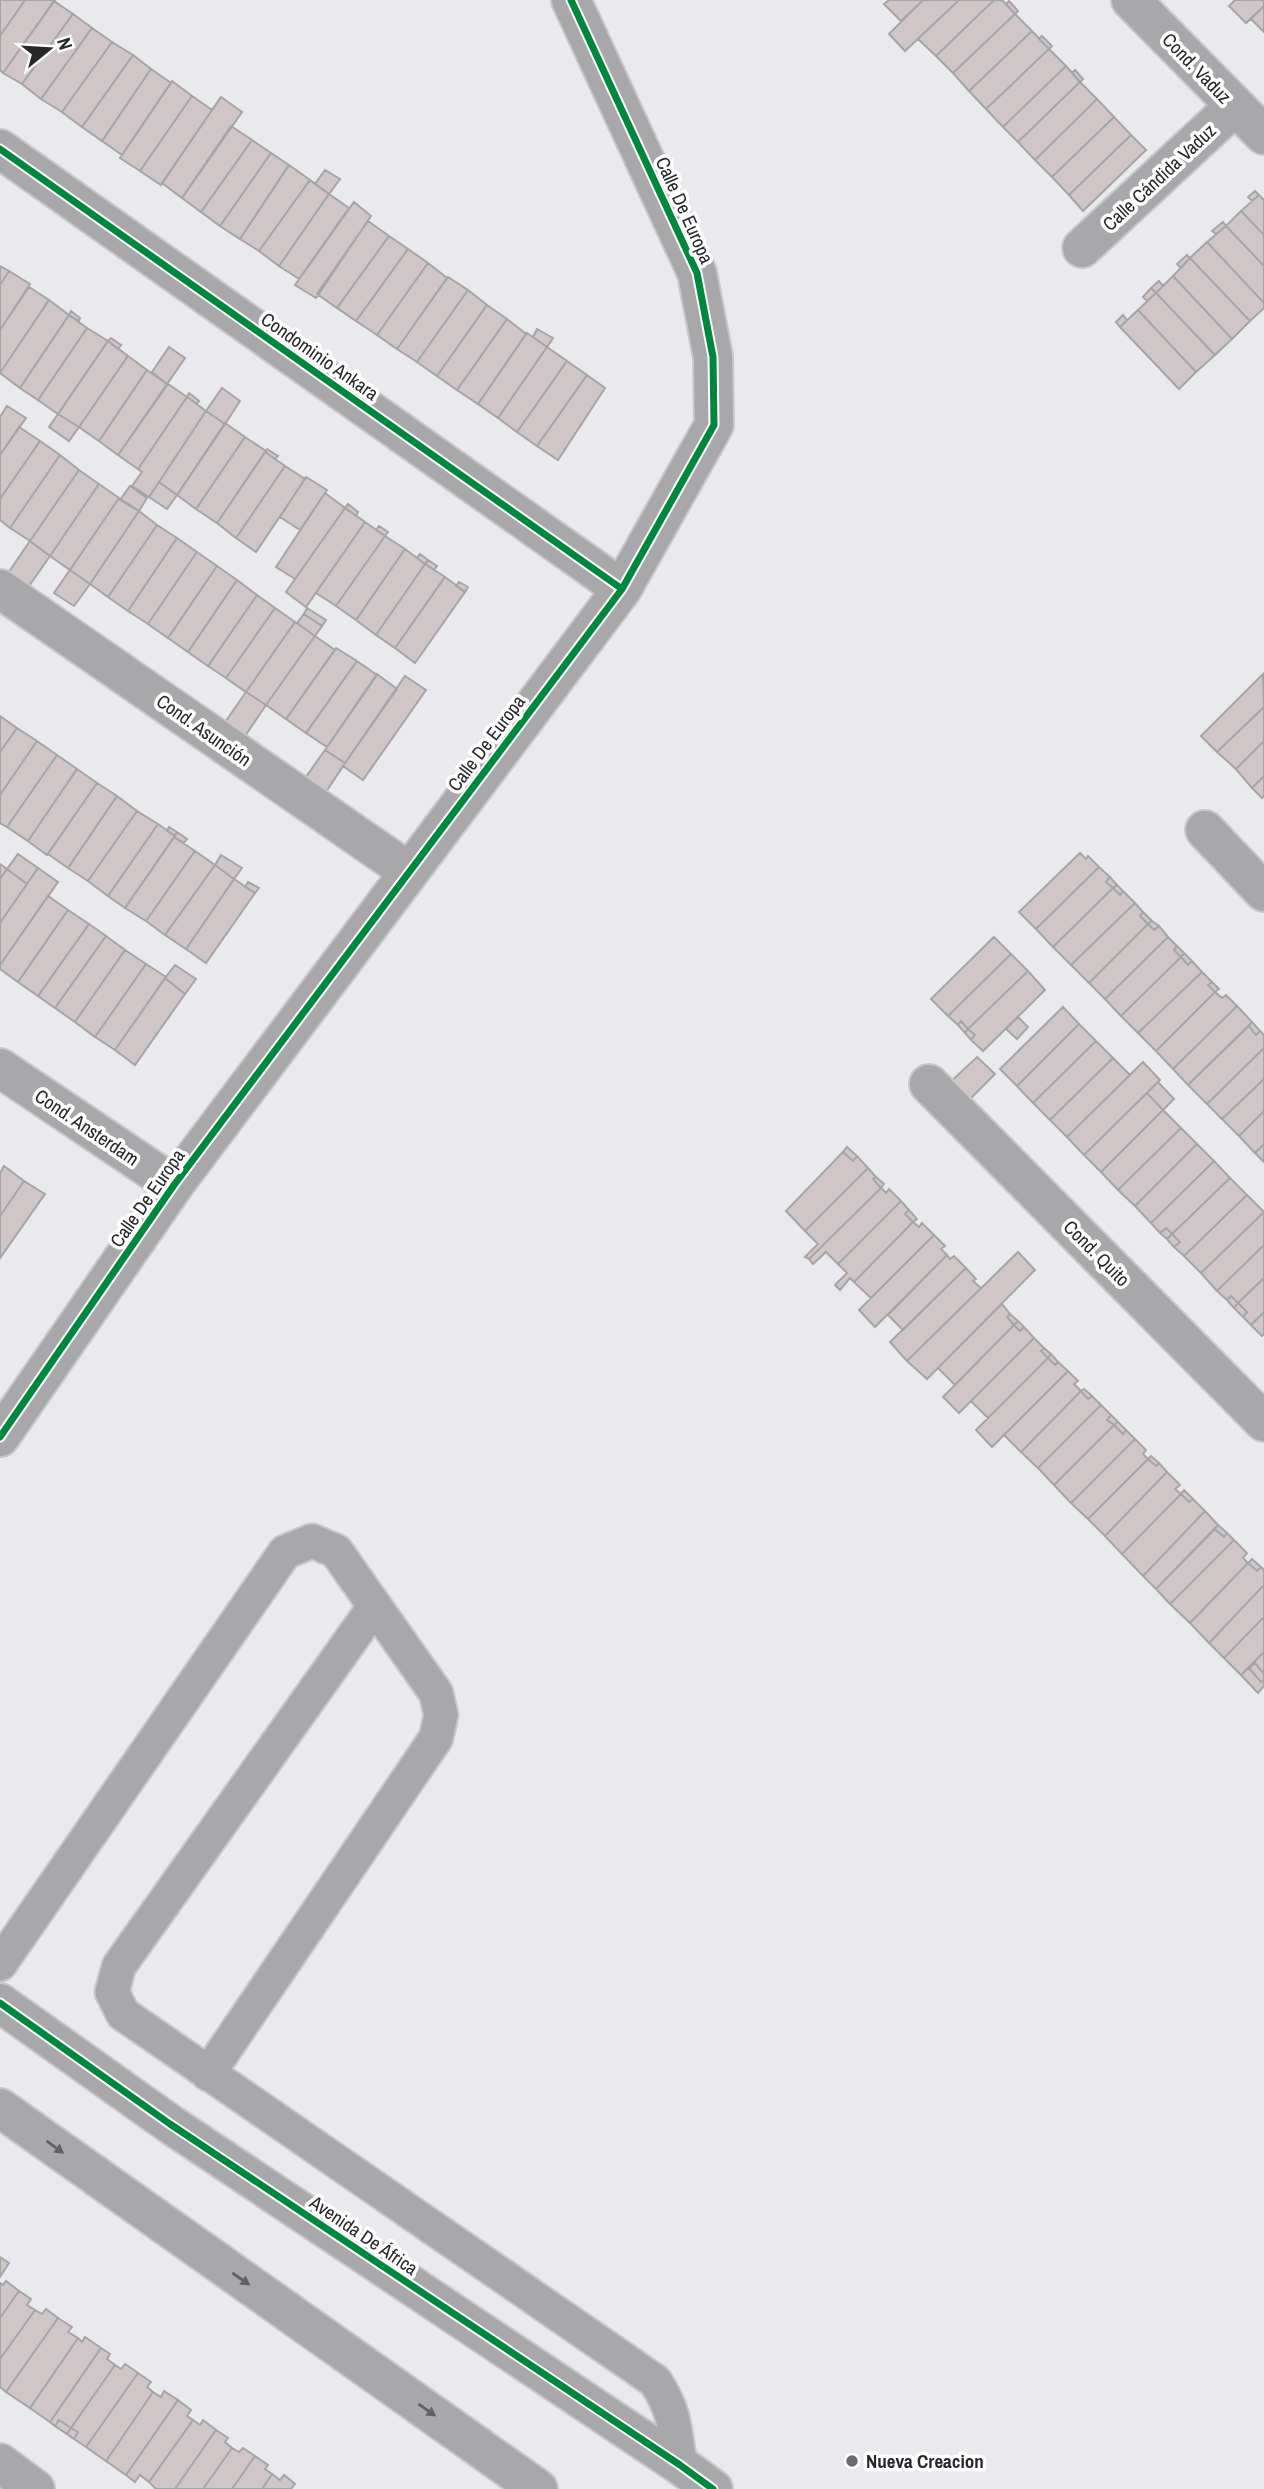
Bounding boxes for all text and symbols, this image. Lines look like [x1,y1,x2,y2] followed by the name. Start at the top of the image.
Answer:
[14,14,84,84] north arrow
[1157,27,1237,109] street label: Cond. Vaduz
[51,34,79,53] text: N
[1097,118,1221,236] street label: Calle Cándida Vaduz
[650,152,720,268] street label: Calle De Europa
[256,306,384,406] street label: Condominio Ankara
[151,688,257,772] street label: Cond. Asunción
[441,689,531,796] street label: Calle De Europa
[30,1083,144,1171] street label: Cond. Ansterdam
[104,1143,191,1252] street label: Calle De Europa
[1058,1214,1136,1292] street label: Cond. Quito
[46,2140,65,2154] one-way arrow
[304,2189,423,2281] street label: Avenida De África
[232,2272,250,2286] one-way arrow
[418,2403,436,2417] one-way arrow
[866,2448,984,2474] place label: Nueva Creacion
[844,2453,860,2469] marker: Nueva Creacion

